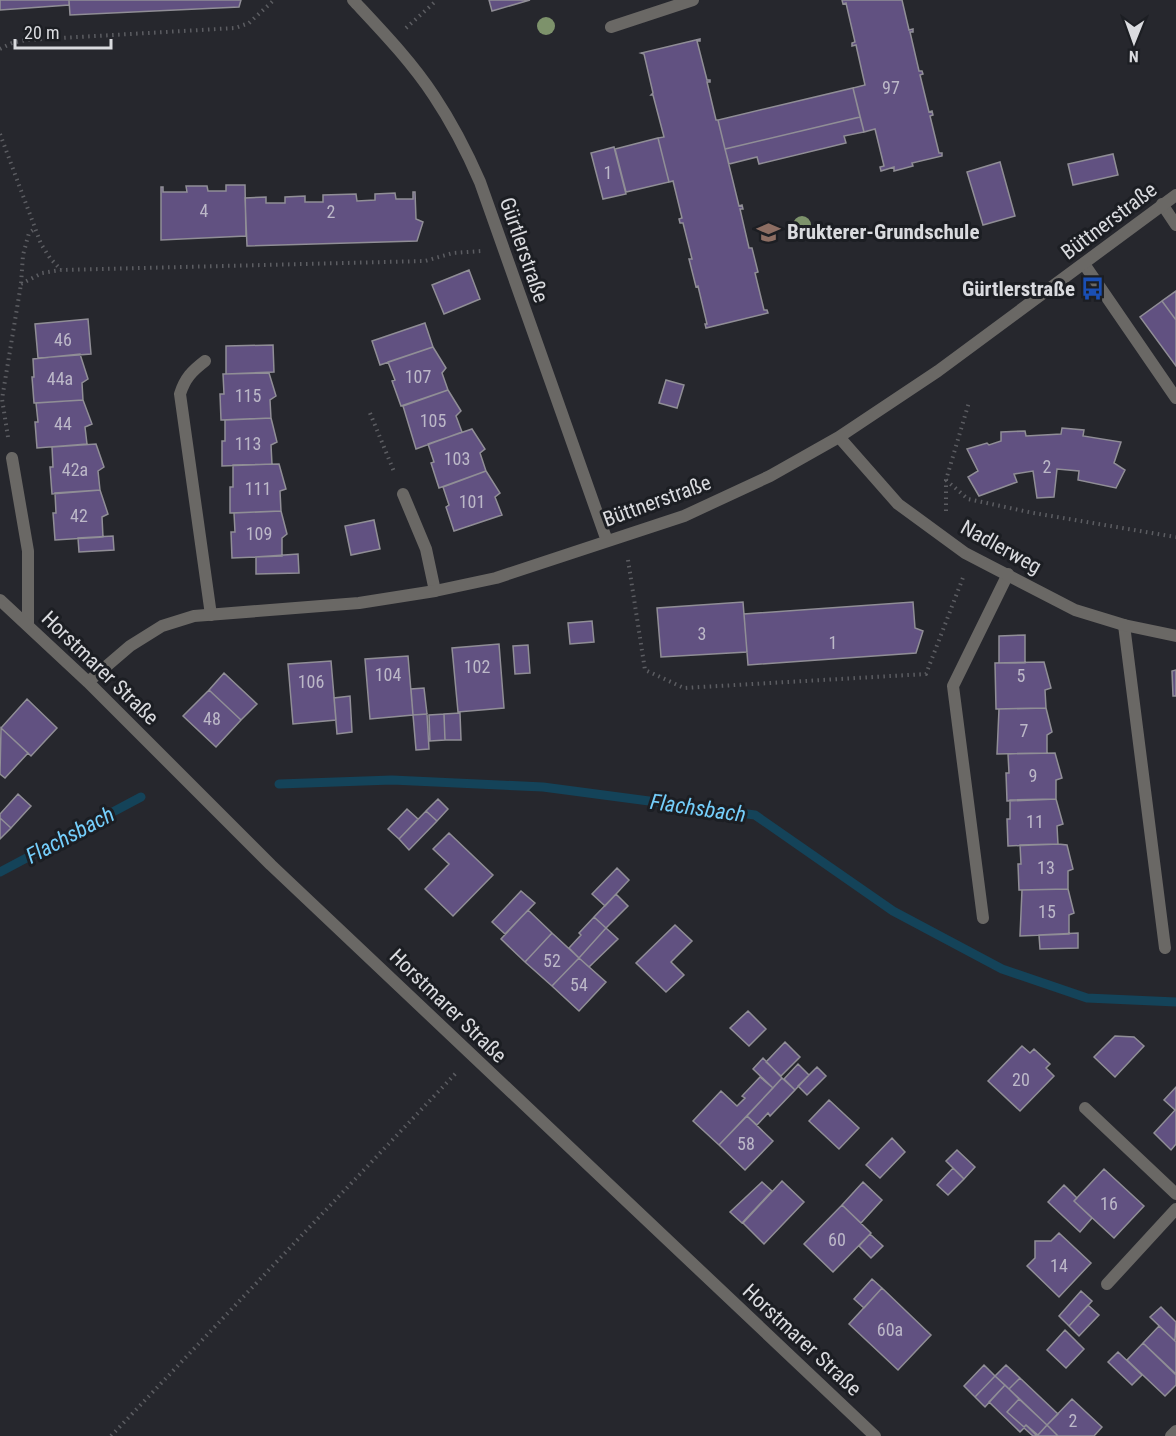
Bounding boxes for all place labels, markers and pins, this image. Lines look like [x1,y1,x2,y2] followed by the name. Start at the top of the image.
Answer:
[756,219,782,245] school or university icon: Brukterer-Grundschule
[787,220,979,244] place label: Brukterer-Grundschule
[1080,276,1106,302] bus stop icon: Gürtlerstraße
[962,277,1075,301] place label: Gürtlerstraße

